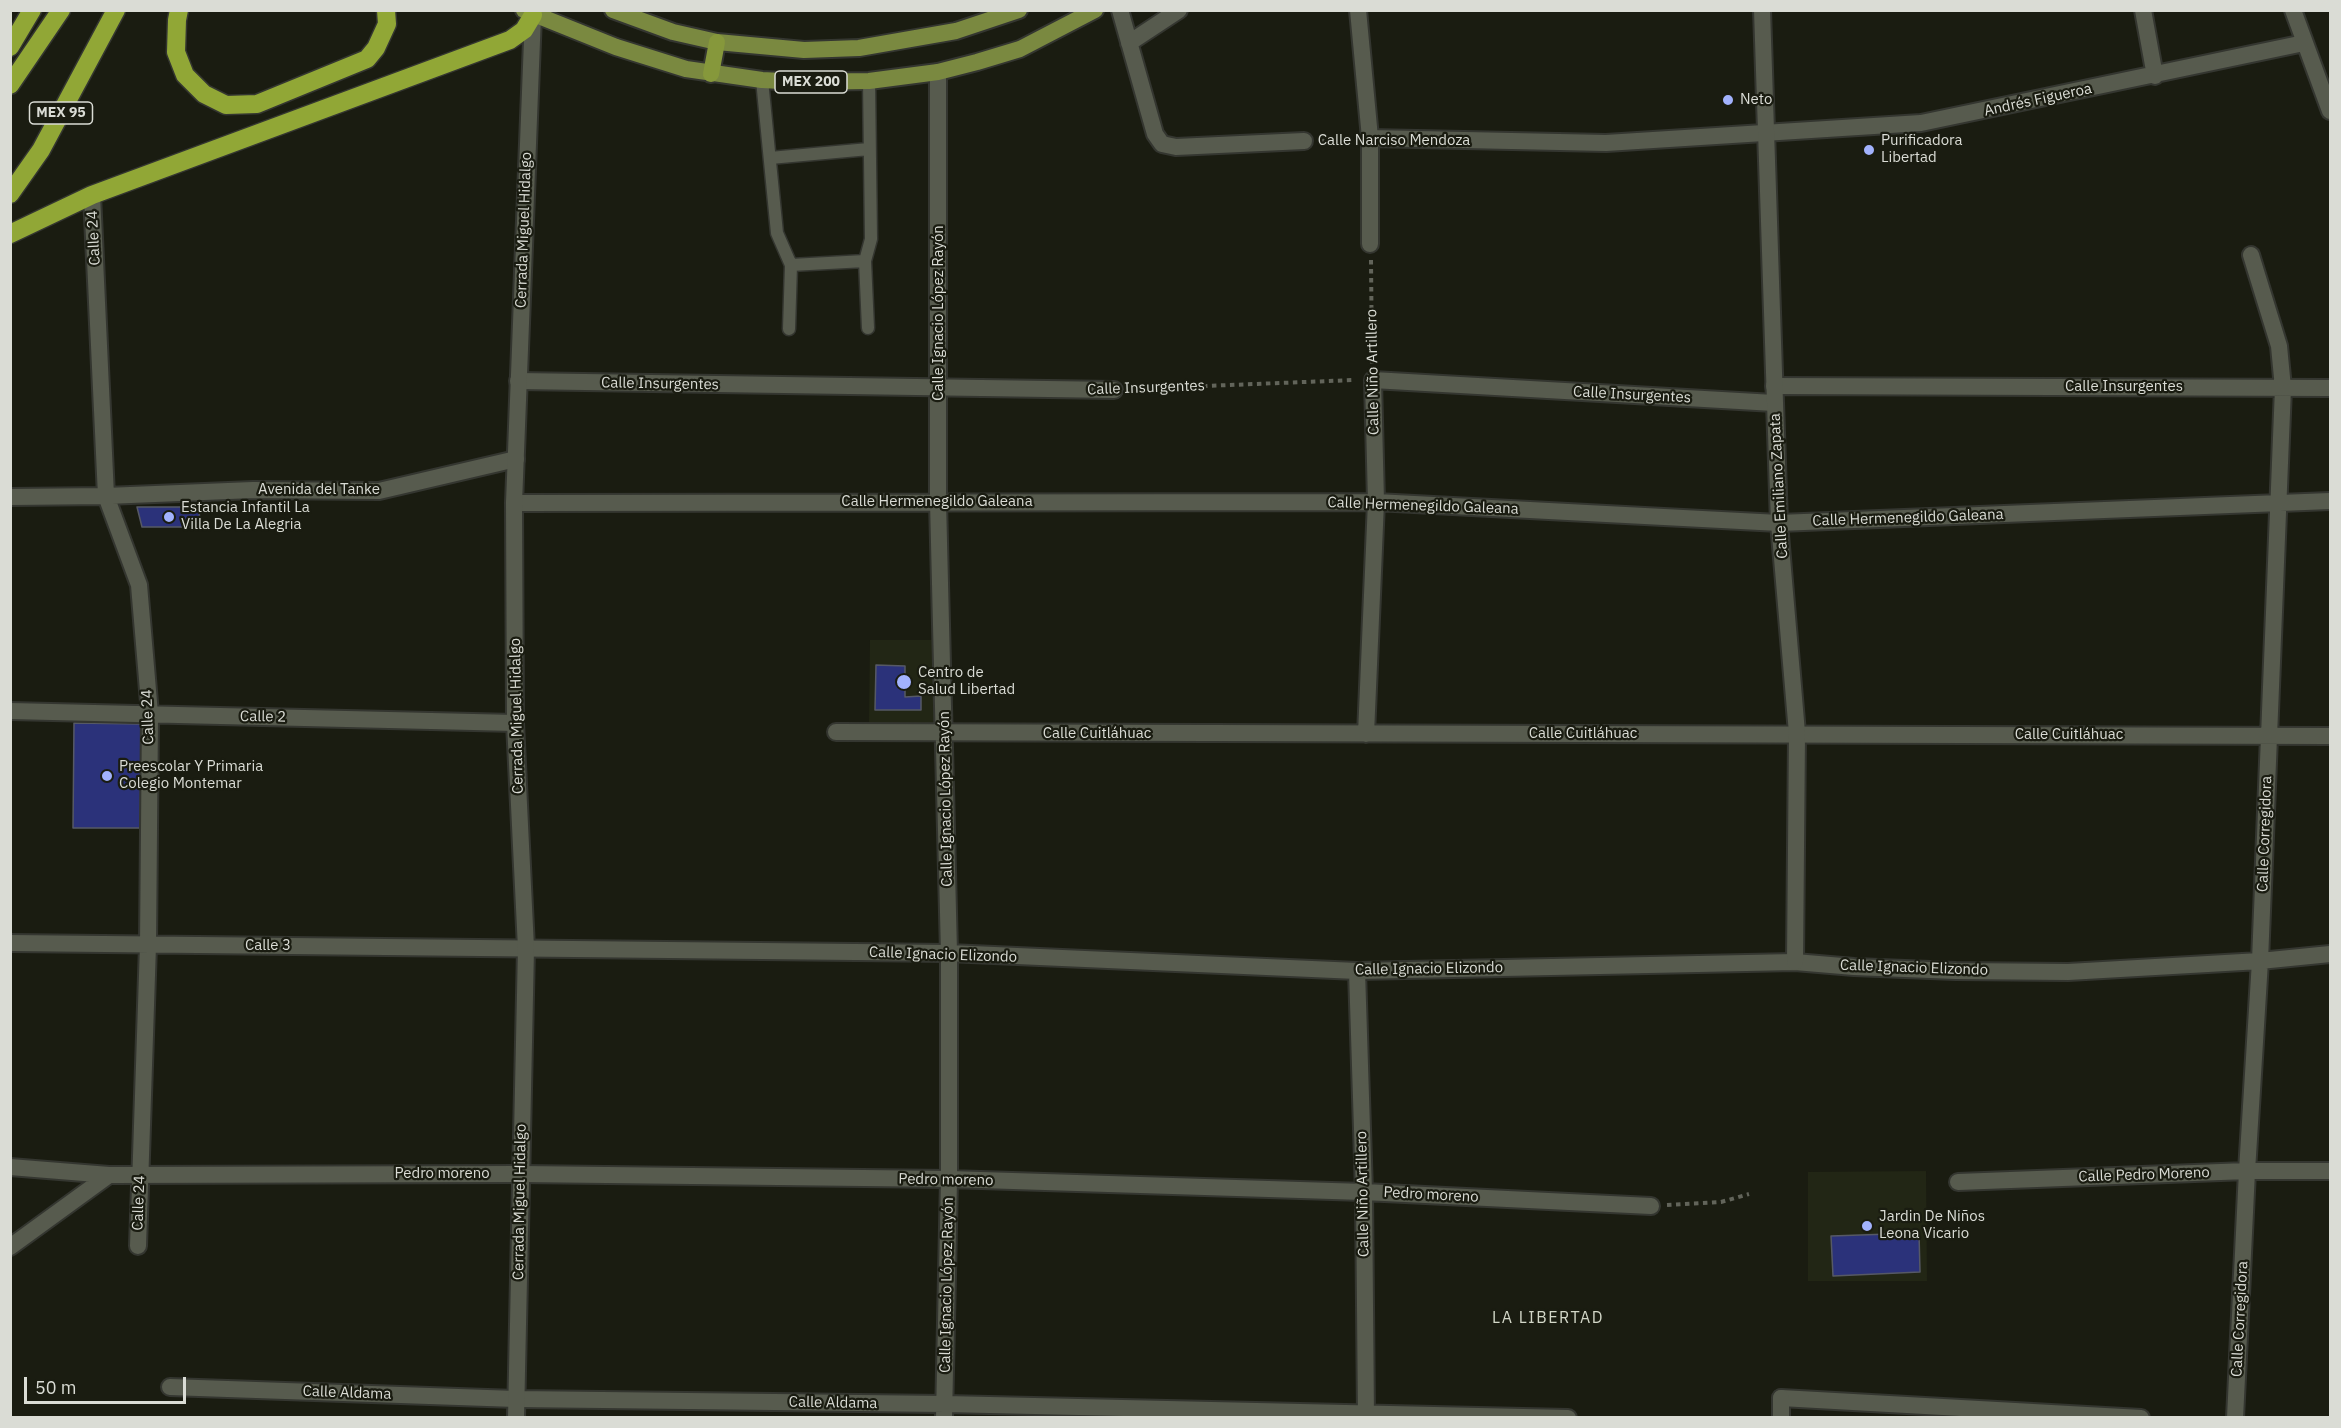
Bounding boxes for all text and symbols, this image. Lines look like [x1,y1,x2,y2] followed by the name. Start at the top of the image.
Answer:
[775,71,847,93] road number: MEX 200
[1982,80,2094,120] street label: Andrés Figueroa
[1740,91,1772,109] place label: Neto
[1721,93,1735,107] marker: Neto
[29,102,92,124] road number: MEX 95
[1318,132,1470,150] street label: Calle Narciso Mendoza
[1881,132,1962,167] place label: Purificadora Libertad
[1862,143,1876,157] marker: Purificadora Libertad
[512,152,536,308] street label: Cerrada Miguel Hidalgo
[84,210,104,266] street label: Calle 24
[930,225,948,401] street label: Calle Ignacio López Rayón
[1363,309,1383,435] street label: Calle Niño Artillero
[601,374,719,394] street label: Calle Insurgentes
[1087,377,1205,399] street label: Calle Insurgentes
[2065,378,2183,396] street label: Calle Insurgentes
[1573,383,1691,407] street label: Calle Insurgentes
[1766,413,1792,559] street label: Calle Emiliano Zapata
[258,481,380,499] street label: Avenida del Tanke
[841,493,1033,511] street label: Calle Hermenegildo Galeana
[1327,494,1519,518] street label: Calle Hermenegildo Galeana
[181,499,310,534] place label: Estancia Infantil La Villa De La Alegria
[1812,506,2004,530] street label: Calle Hermenegildo Galeana
[162,510,176,524] marker: Estancia Infantil La Villa De La Alegria
[507,638,527,794] street label: Cerrada Miguel Hidalgo
[918,664,1015,699] place label: Centro de Salud Libertad
[895,673,913,691] marker: Centro de Salud Libertad
[138,689,158,745] street label: Calle 24
[240,708,286,726] street label: Calle 2
[935,711,957,887] street label: Calle Ignacio López Rayón
[1043,725,1151,743] street label: Calle Cuitláhuac
[1529,725,1637,743] street label: Calle Cuitláhuac
[2015,726,2123,744] street label: Calle Cuitláhuac
[119,758,263,793] place label: Preescolar Y Primaria Colegio Montemar
[100,769,114,783] marker: Preescolar Y Primaria Colegio Montemar
[2254,776,2276,892] street label: Calle Corregidora
[245,937,291,955] street label: Calle 3
[869,943,1017,967] street label: Calle Ignacio Elizondo
[1840,956,1988,980] street label: Calle Ignacio Elizondo
[1355,959,1503,979] street label: Calle Ignacio Elizondo
[510,1124,530,1280] street label: Cerrada Miguel Hidalgo
[1353,1131,1373,1257] street label: Calle Niño Artillero
[2078,1164,2210,1186] street label: Calle Pedro Moreno
[394,1165,490,1183] street label: Pedro moreno
[898,1170,994,1190] street label: Pedro moreno
[129,1175,149,1231] street label: Calle 24
[1383,1184,1479,1206] street label: Pedro moreno
[936,1197,958,1373] street label: Calle Ignacio López Rayón
[1879,1208,1985,1243] place label: Jardin De Niños Leona Vicario
[1860,1219,1874,1233] marker: Jardin De Niños Leona Vicario
[2228,1260,2252,1378] street label: Calle Corregidora
[1492,1308,1604,1328] district label: LA LIBERTAD
[27,1365,189,1403] scale bar
[35,1376,77,1399] text: 50 m
[302,1382,392,1404] street label: Calle Aldama
[789,1393,877,1413] street label: Calle Aldama

